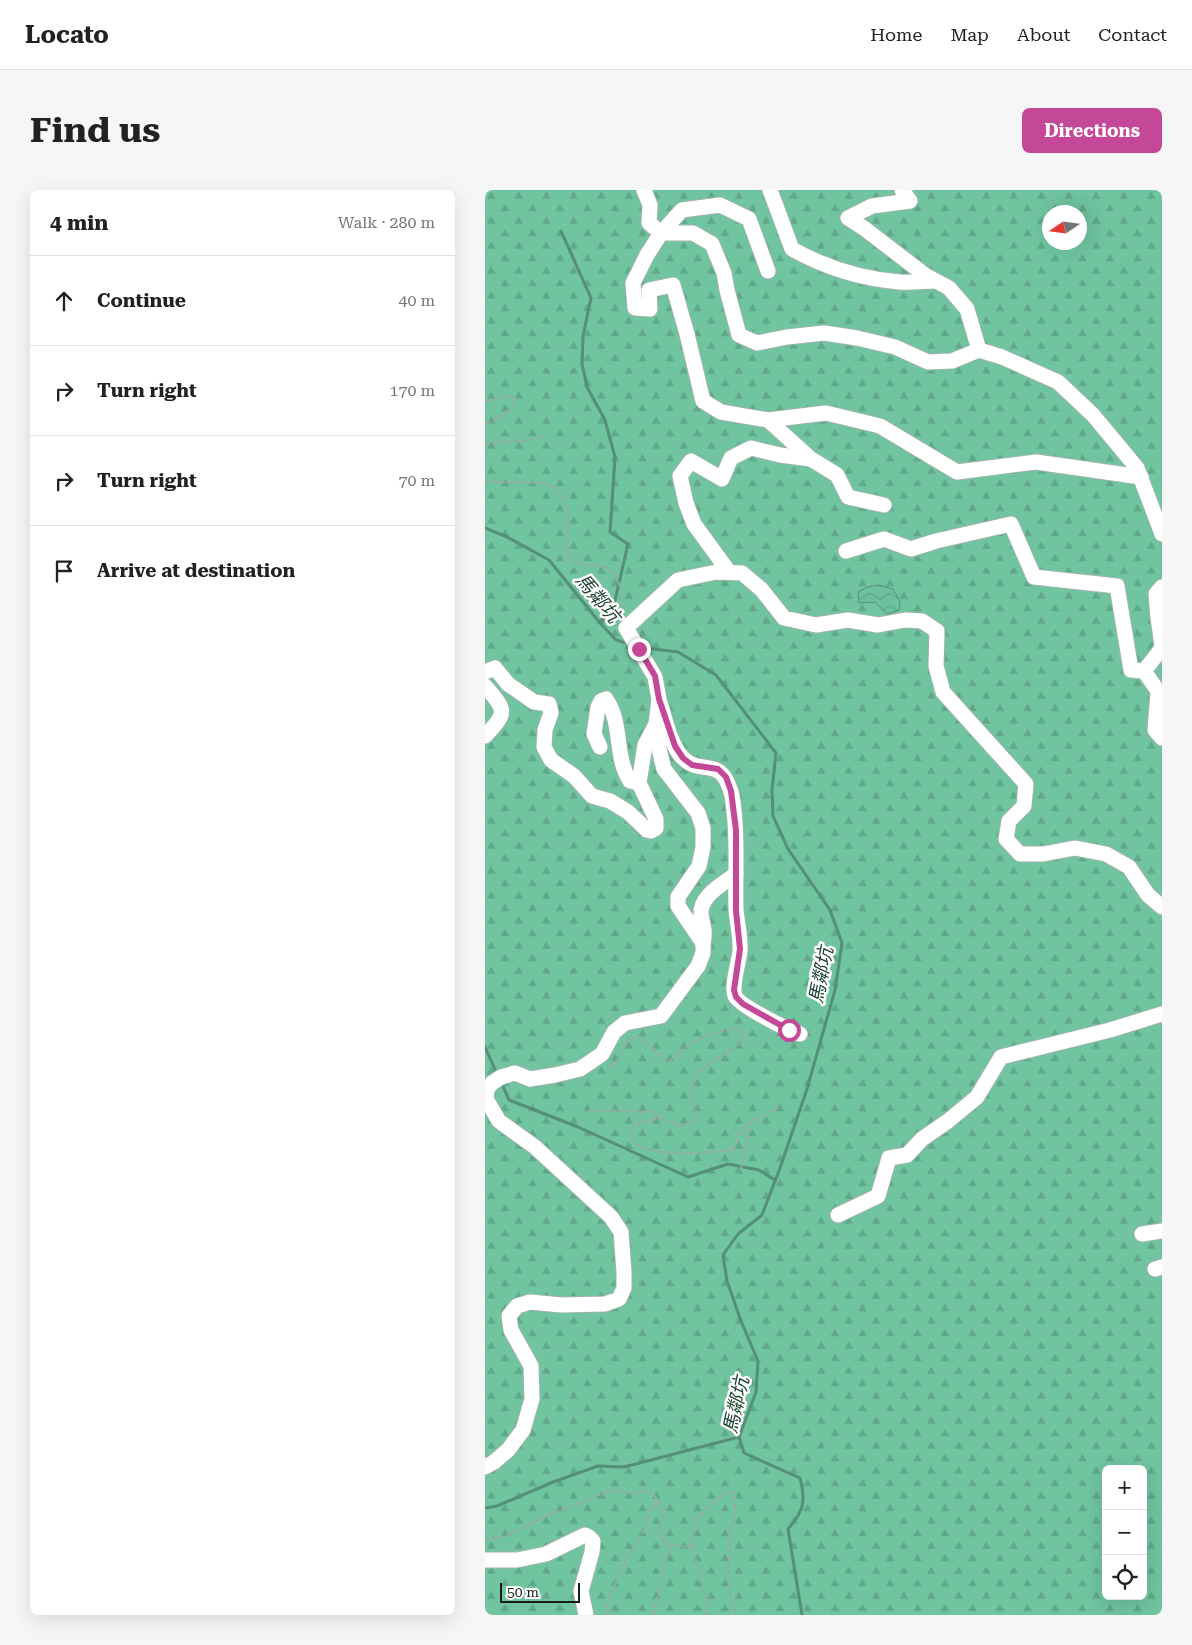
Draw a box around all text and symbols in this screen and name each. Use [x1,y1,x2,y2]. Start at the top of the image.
text: Locato [25,21,109,49]
text: Home [870,24,922,45]
text: Map [950,24,989,45]
text: About [1017,24,1070,45]
text: Contact [1098,24,1167,45]
button: Directions [1022,108,1162,153]
text: Find us [30,110,160,151]
north arrow [1042,205,1087,250]
text: 4 min [50,211,108,235]
text: Walk · 280 m [338,213,435,232]
icon: ahead [50,287,78,315]
text: Continue [97,289,186,312]
text: 40 m [398,291,435,310]
icon: right [50,377,78,405]
text: Turn right [97,379,197,402]
text: 170 m [389,381,435,400]
icon: right [50,467,78,495]
text: Turn right [97,469,197,492]
text: 70 m [398,471,435,490]
icon: arrive [50,557,78,585]
text: Arrive at destination [97,559,295,582]
water label: 馬鄰坑 [571,569,627,630]
route end [628,638,651,661]
water label: 馬鄰坑 [804,942,838,1005]
route start [778,1019,801,1042]
water label: 馬鄰坑 [718,1372,754,1435]
map controls [1102,1465,1147,1600]
button: + [1102,1465,1147,1510]
button: − [1102,1510,1147,1555]
button: locate [1102,1555,1147,1600]
scale bar [500,1580,580,1603]
text: 50 m [507,1584,539,1600]

